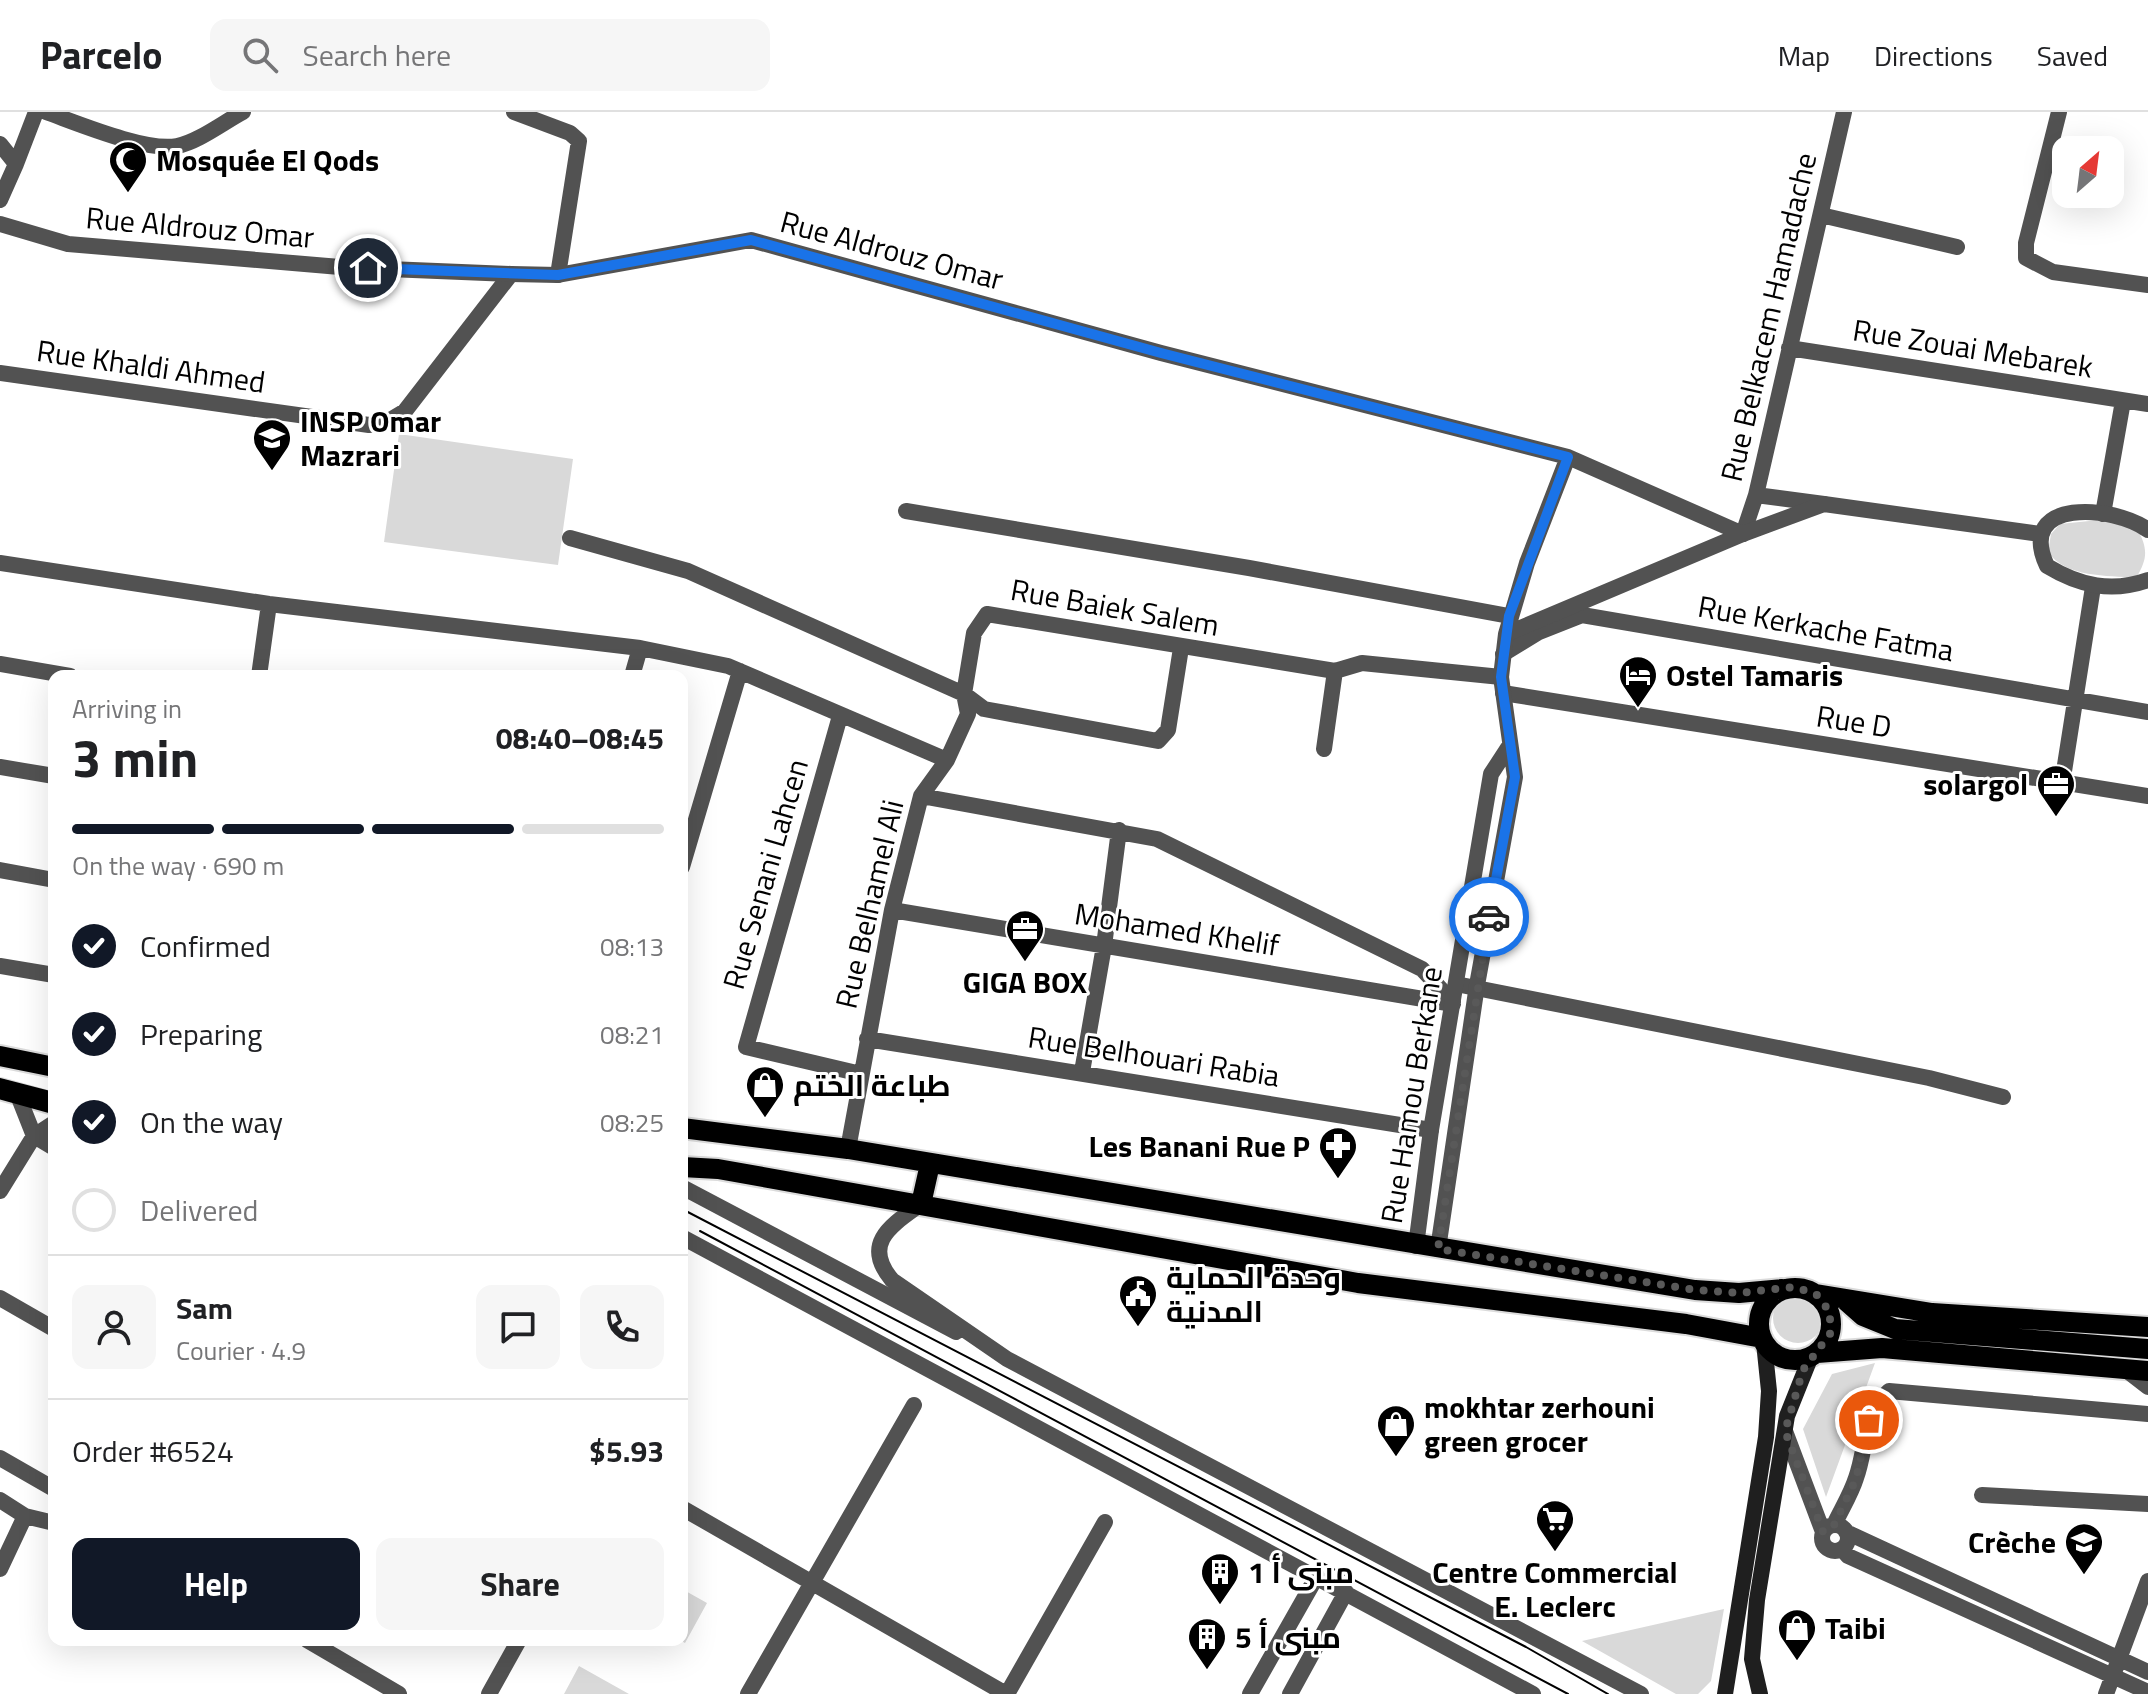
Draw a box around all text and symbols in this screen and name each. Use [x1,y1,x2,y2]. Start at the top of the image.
search box [210,19,770,91]
text: Parcelo [40,26,162,84]
text: Search here [302,32,451,78]
icon: search [238,33,282,77]
text: Map [1778,34,1830,77]
text: Directions [1874,34,1993,77]
text: Saved [2037,34,2108,77]
north arrow [2052,136,2124,208]
map controls [2052,136,2124,208]
place label: Mosquée El Qods [156,137,379,183]
mosque icon: Mosquée El Qods [107,139,149,194]
street label: Rue Belkacem Hamadache [1708,148,1828,486]
street label: Rue Aldrouz Omar [84,194,316,260]
street label: Rue Aldrouz Omar [775,198,1009,302]
pin [334,234,402,302]
icon: home [346,246,390,290]
street label: Rue Zouai Mebarek [1850,306,2096,390]
street label: Rue Khaldi Ahmed [34,327,268,405]
place label: INSP Omar Mazrari [300,398,441,478]
school or university icon: INSP Omar Mazrari [251,417,293,472]
street label: Rue Baiek Salem [1007,566,1223,648]
street label: Rue Kerkache Fatma [1695,583,1957,673]
place label: Ostel Tamaris [1666,652,1843,698]
hotel icon: Ostel Tamaris [1617,654,1659,709]
text: Arriving in [72,689,182,728]
street label: Rue D [1813,692,1895,750]
text: 08:40–08:45 [496,715,664,761]
text: 3 min [72,718,198,797]
street label: Rue Senani Lahcen [710,753,820,995]
place label: solargol [1923,761,2028,807]
office icon: solargol [2035,763,2077,818]
street label: Rue Belhamel Ali [823,795,915,1013]
text: On the way · 690 m [72,846,284,885]
courier [1449,877,1529,957]
street label: Mohamed Khelif [1071,890,1283,968]
icon: car [1467,895,1511,939]
office icon: GIGA BOX [1004,908,1046,963]
text: Confirmed [140,923,271,969]
icon: check [72,924,116,968]
text: 08:13 [600,927,664,966]
place label: GIGA BOX [963,959,1087,1005]
street label: Rue Hamou Berkane [1368,963,1454,1227]
text: Preparing [140,1011,262,1057]
icon: check [72,1012,116,1056]
street label: Rue Belhouari Rabia [1025,1013,1283,1099]
text: 08:21 [600,1015,664,1054]
place label: طباعة الختم [793,1062,951,1108]
shop icon: طباعة الختم [744,1064,786,1119]
text: On the way [140,1099,283,1145]
icon: check [72,1100,116,1144]
text: 08:25 [600,1103,664,1142]
place label: Les Banani Rue P [1089,1123,1310,1169]
pharmacy icon: Les Banani Rue P [1317,1125,1359,1180]
text: Delivered [140,1187,258,1233]
place label: وحدة الحماية المدنية [1166,1254,1341,1334]
public building icon: وحدة الحماية المدنية [1117,1273,1159,1328]
button: person [72,1285,156,1369]
text: Sam [176,1285,233,1331]
button: chat [476,1285,560,1369]
button: phone [580,1285,664,1369]
text: Courier · 4.9 [176,1331,306,1370]
place label: mokhtar zerhouni green grocer [1424,1384,1655,1464]
pin [1835,1386,1903,1454]
icon: bag [1847,1398,1891,1442]
shop icon: mokhtar zerhouni green grocer [1375,1403,1417,1458]
text: Order #6524 [72,1428,234,1474]
text: $5.93 [589,1428,664,1474]
supermarket icon: Centre Commercial E. Leclerc [1534,1498,1576,1553]
place label: Crèche [1968,1519,2056,1565]
school or university icon: Crèche [2063,1521,2105,1576]
button: Help [72,1538,360,1630]
button: Share [376,1538,664,1630]
place label: مبنى أ 1 [1248,1549,1354,1595]
place label: Centre Commercial E. Leclerc [1432,1549,1678,1629]
building icon: مبنى أ 1 [1199,1551,1241,1606]
place label: Taibi [1825,1605,1886,1651]
shop icon: Taibi [1776,1607,1818,1662]
place label: مبنى أ 5 [1235,1614,1341,1660]
building icon: مبنى أ 5 [1186,1616,1228,1671]

